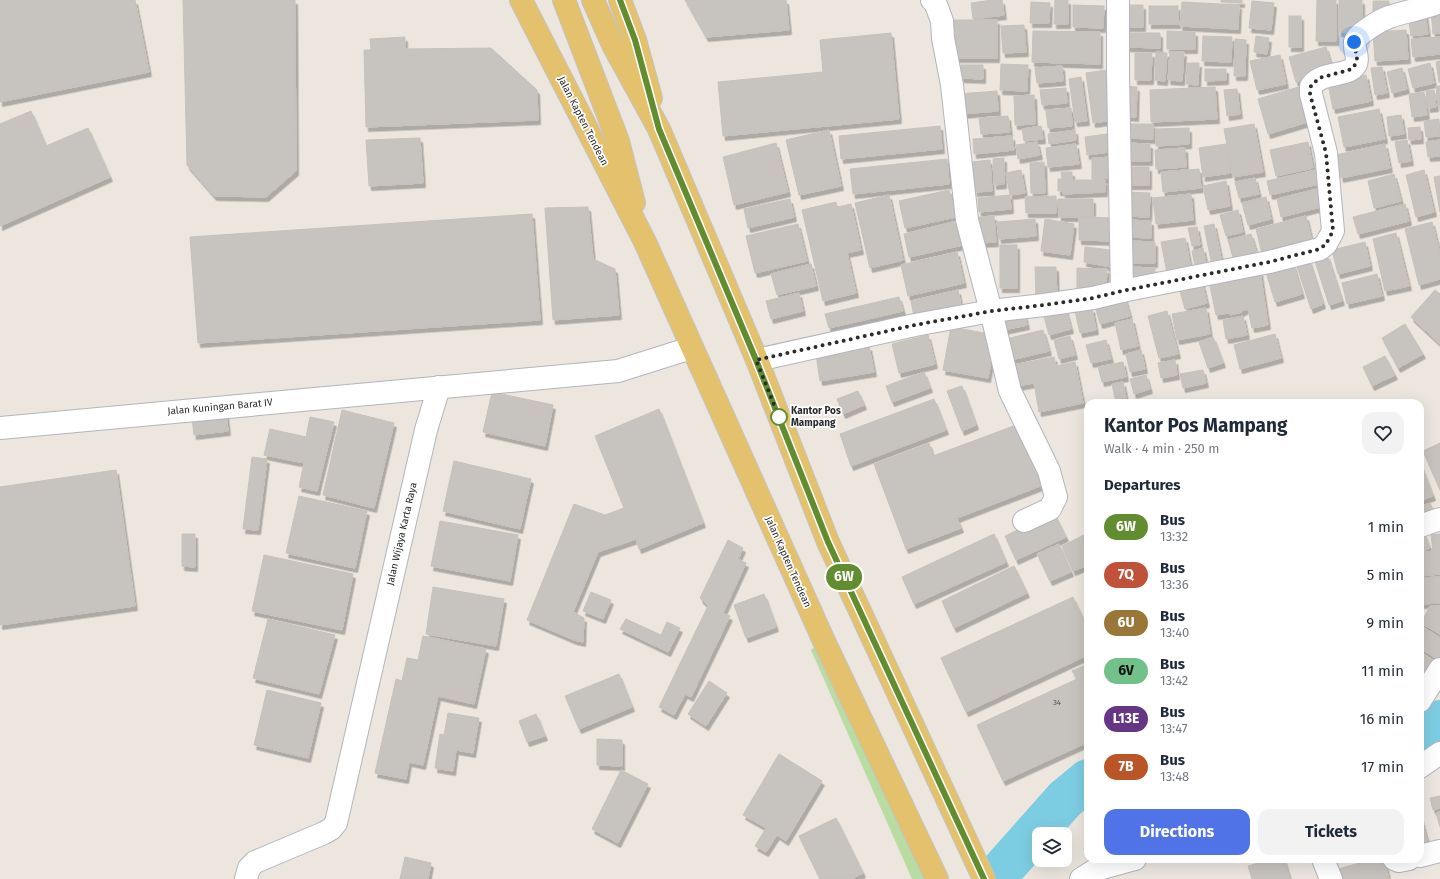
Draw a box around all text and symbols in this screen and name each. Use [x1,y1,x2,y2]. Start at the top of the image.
your location [1344,32,1364,52]
street label: Jalan Kapten Tendean [555,74,611,168]
street label: Jalan Kuningan Barat IV [167,396,274,418]
place label: Kantor Pos Mampang [791,405,841,429]
marker: Kantor Pos Mampang [770,408,788,426]
button: heart [1362,412,1404,454]
text: Kantor Pos Mampang [1104,414,1287,437]
text: Walk · 4 min · 250 m [1104,441,1219,456]
text: Departures [1104,476,1181,494]
street label: Jalan Wijaya Karta Raya [384,481,420,587]
text: Bus [1160,511,1185,529]
street label: Jalan Kapten Tendean [763,515,813,609]
text: 6W [1116,518,1136,535]
text: 1 min [1368,518,1404,536]
text: 13:32 [1160,529,1188,544]
text: Bus [1160,559,1185,577]
line badge: 6W [826,564,862,590]
text: 7Q [1118,566,1134,583]
text: 5 min [1367,566,1404,584]
text: 6W [834,568,854,585]
text: 13:36 [1160,577,1189,592]
text: Bus [1160,607,1185,625]
text: 6U [1117,614,1135,631]
text: 9 min [1366,614,1404,632]
text: 13:40 [1160,625,1189,640]
text: Bus [1160,655,1185,673]
text: 6V [1118,662,1134,679]
text: 11 min [1361,662,1404,680]
text: 13:42 [1160,673,1188,688]
house number: 34 [1053,698,1062,707]
text: Bus [1160,703,1185,721]
text: L13E [1113,710,1139,727]
text: 16 min [1360,710,1404,728]
text: 13:47 [1160,721,1188,736]
text: Bus [1160,751,1185,769]
text: 7B [1118,758,1134,775]
text: 17 min [1361,758,1404,776]
text: 13:48 [1160,769,1189,784]
button: Directions [1104,809,1250,855]
button: Tickets [1258,809,1404,855]
map controls [1032,827,1072,867]
button: layers [1032,827,1072,867]

